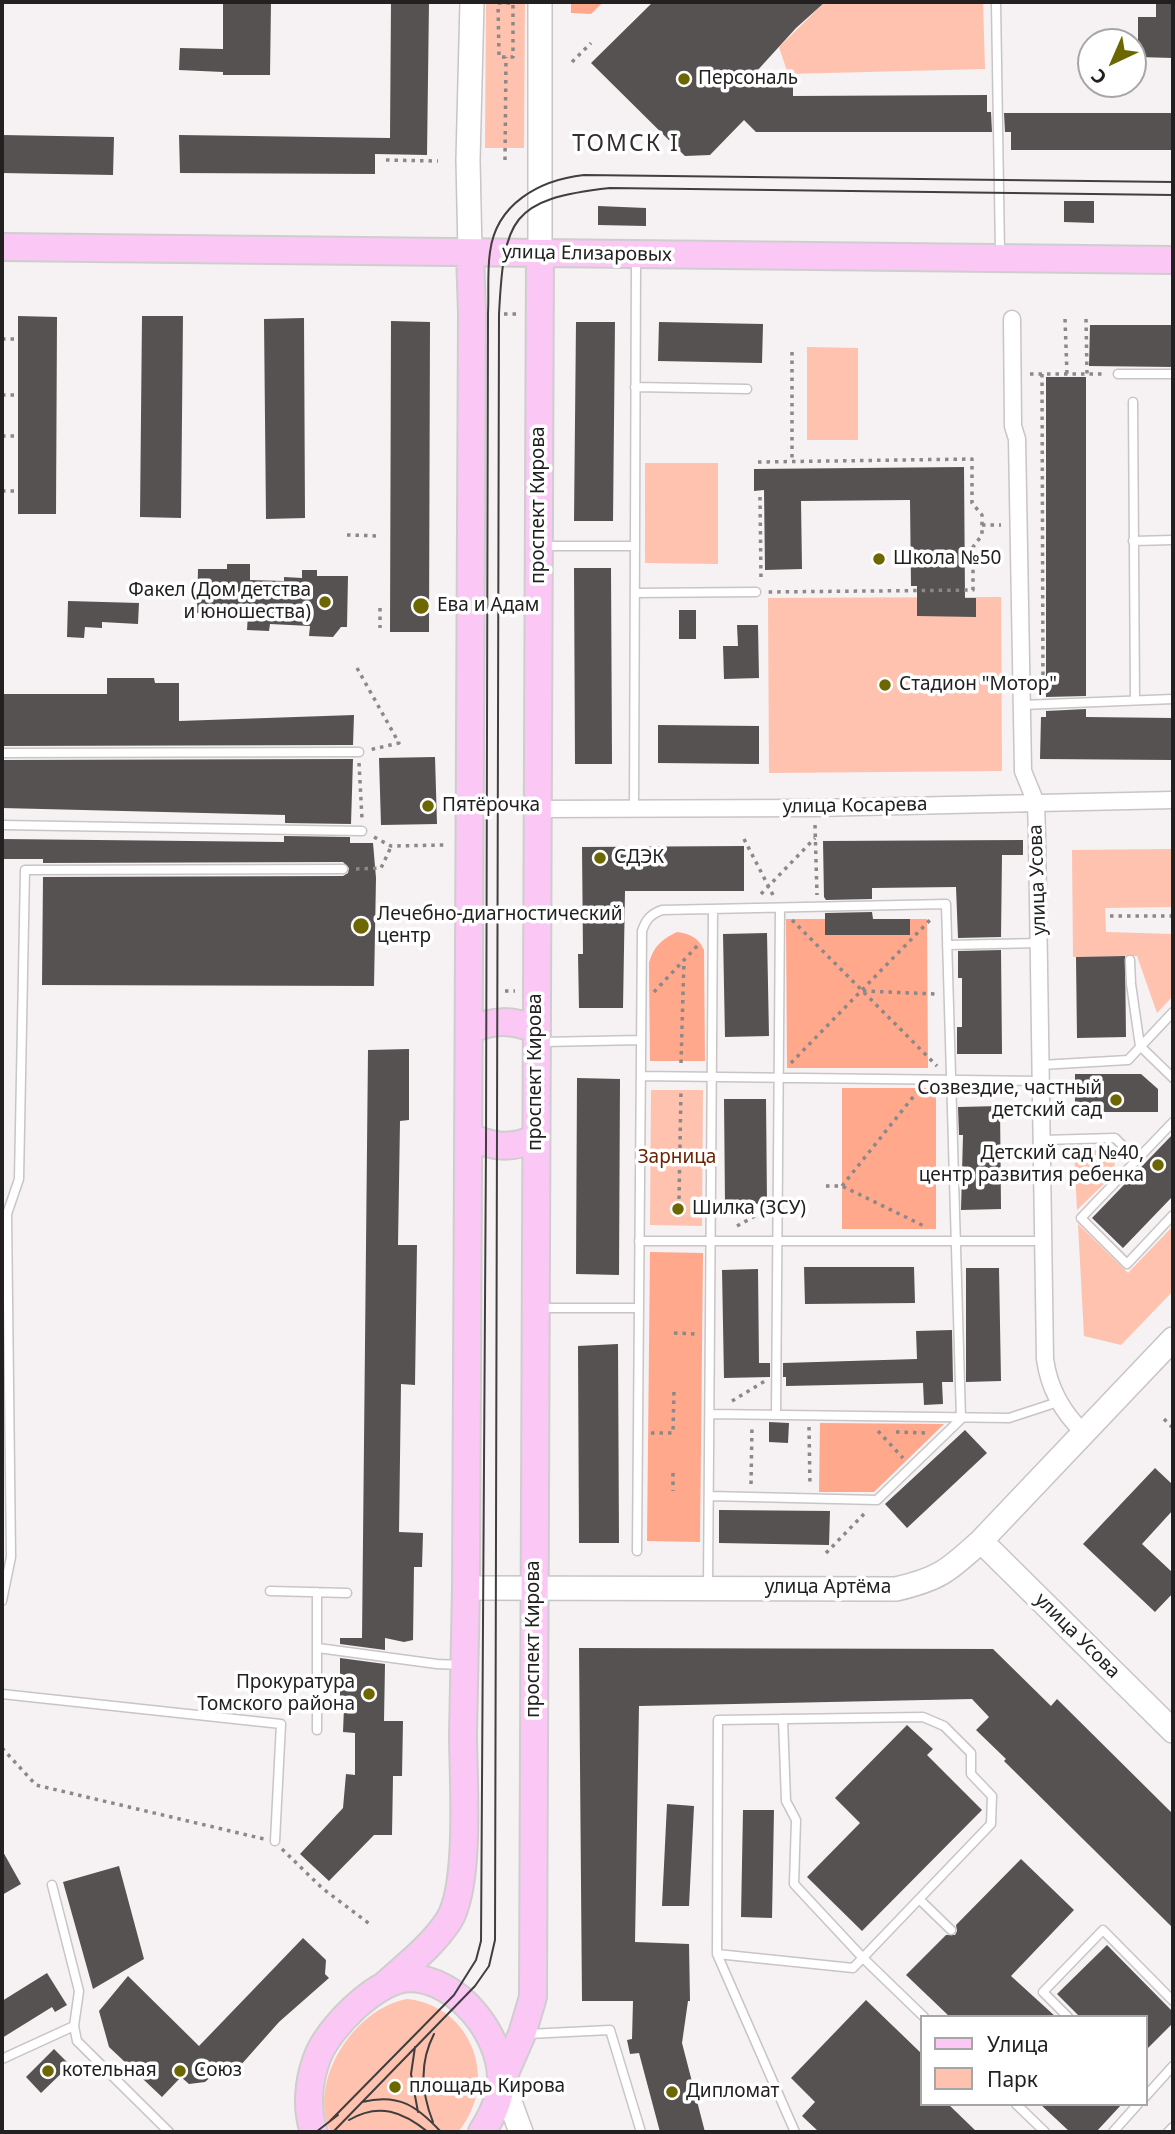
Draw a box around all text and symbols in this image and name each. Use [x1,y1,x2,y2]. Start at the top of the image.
north arrow [1077,28,1147,98]
text: С [1085,63,1112,90]
place label: Персональ [698,68,798,90]
marker: Персональ [676,71,692,87]
district label: ТОМСК I [573,130,679,158]
street label: улица Елизаровых [502,241,672,267]
street label: проспект Кирова [528,426,550,584]
place label: Школа №50 [893,548,1001,570]
marker: Школа №50 [871,551,887,567]
place label: Факел (Дом детства и юношества) [128,580,311,624]
marker: Факел (Дом детства и юношества) [317,594,333,610]
place label: Ева и Адам [437,595,539,617]
marker: Ева и Адам [411,596,431,616]
place label: Стадион "Мотор" [899,674,1057,696]
marker: Стадион "Мотор" [877,677,893,693]
street label: улица Косарева [782,793,928,819]
place label: Пятёрочка [442,795,540,817]
marker: Пятёрочка [420,798,436,814]
street label: улица Усова [1025,824,1051,936]
place label: СДЭК [614,847,664,869]
marker: СДЭК [592,850,608,866]
place label: Лечебно-диагностический центр [377,904,622,948]
marker: Лечебно-диагностический центр [351,916,371,936]
street label: проспект Кирова [525,993,547,1151]
place label: Созвездие, частный детский сад [917,1078,1102,1122]
marker: Созвездие, частный детский сад [1108,1092,1124,1108]
place label: Детский сад №40, центр развития ребенка [919,1143,1144,1187]
park label: Зарница [638,1147,716,1169]
marker: Детский сад №40, центр развития ребенка [1150,1157,1166,1173]
place label: Шилка (ЗСУ) [692,1198,806,1220]
marker: Шилка (ЗСУ) [670,1201,686,1217]
street label: проспект Кирова [523,1560,545,1718]
street label: улица Артёма [765,1577,891,1599]
street label: улица Усова [1030,1589,1124,1683]
place label: Прокуратура Томского района [197,1672,355,1716]
marker: Прокуратура Томского района [361,1686,377,1702]
legend [920,2015,1147,2106]
text: Улица [987,2030,1049,2058]
place label: котельная [62,2060,157,2082]
place label: Союз [194,2060,242,2082]
marker: котельная [40,2063,56,2079]
marker: Союз [172,2063,188,2079]
text: Парк [987,2065,1038,2093]
place label: площадь Кирова [409,2076,565,2098]
marker: площадь Кирова [387,2079,403,2095]
place label: Дипломат [686,2081,779,2103]
marker: Дипломат [664,2084,680,2100]

